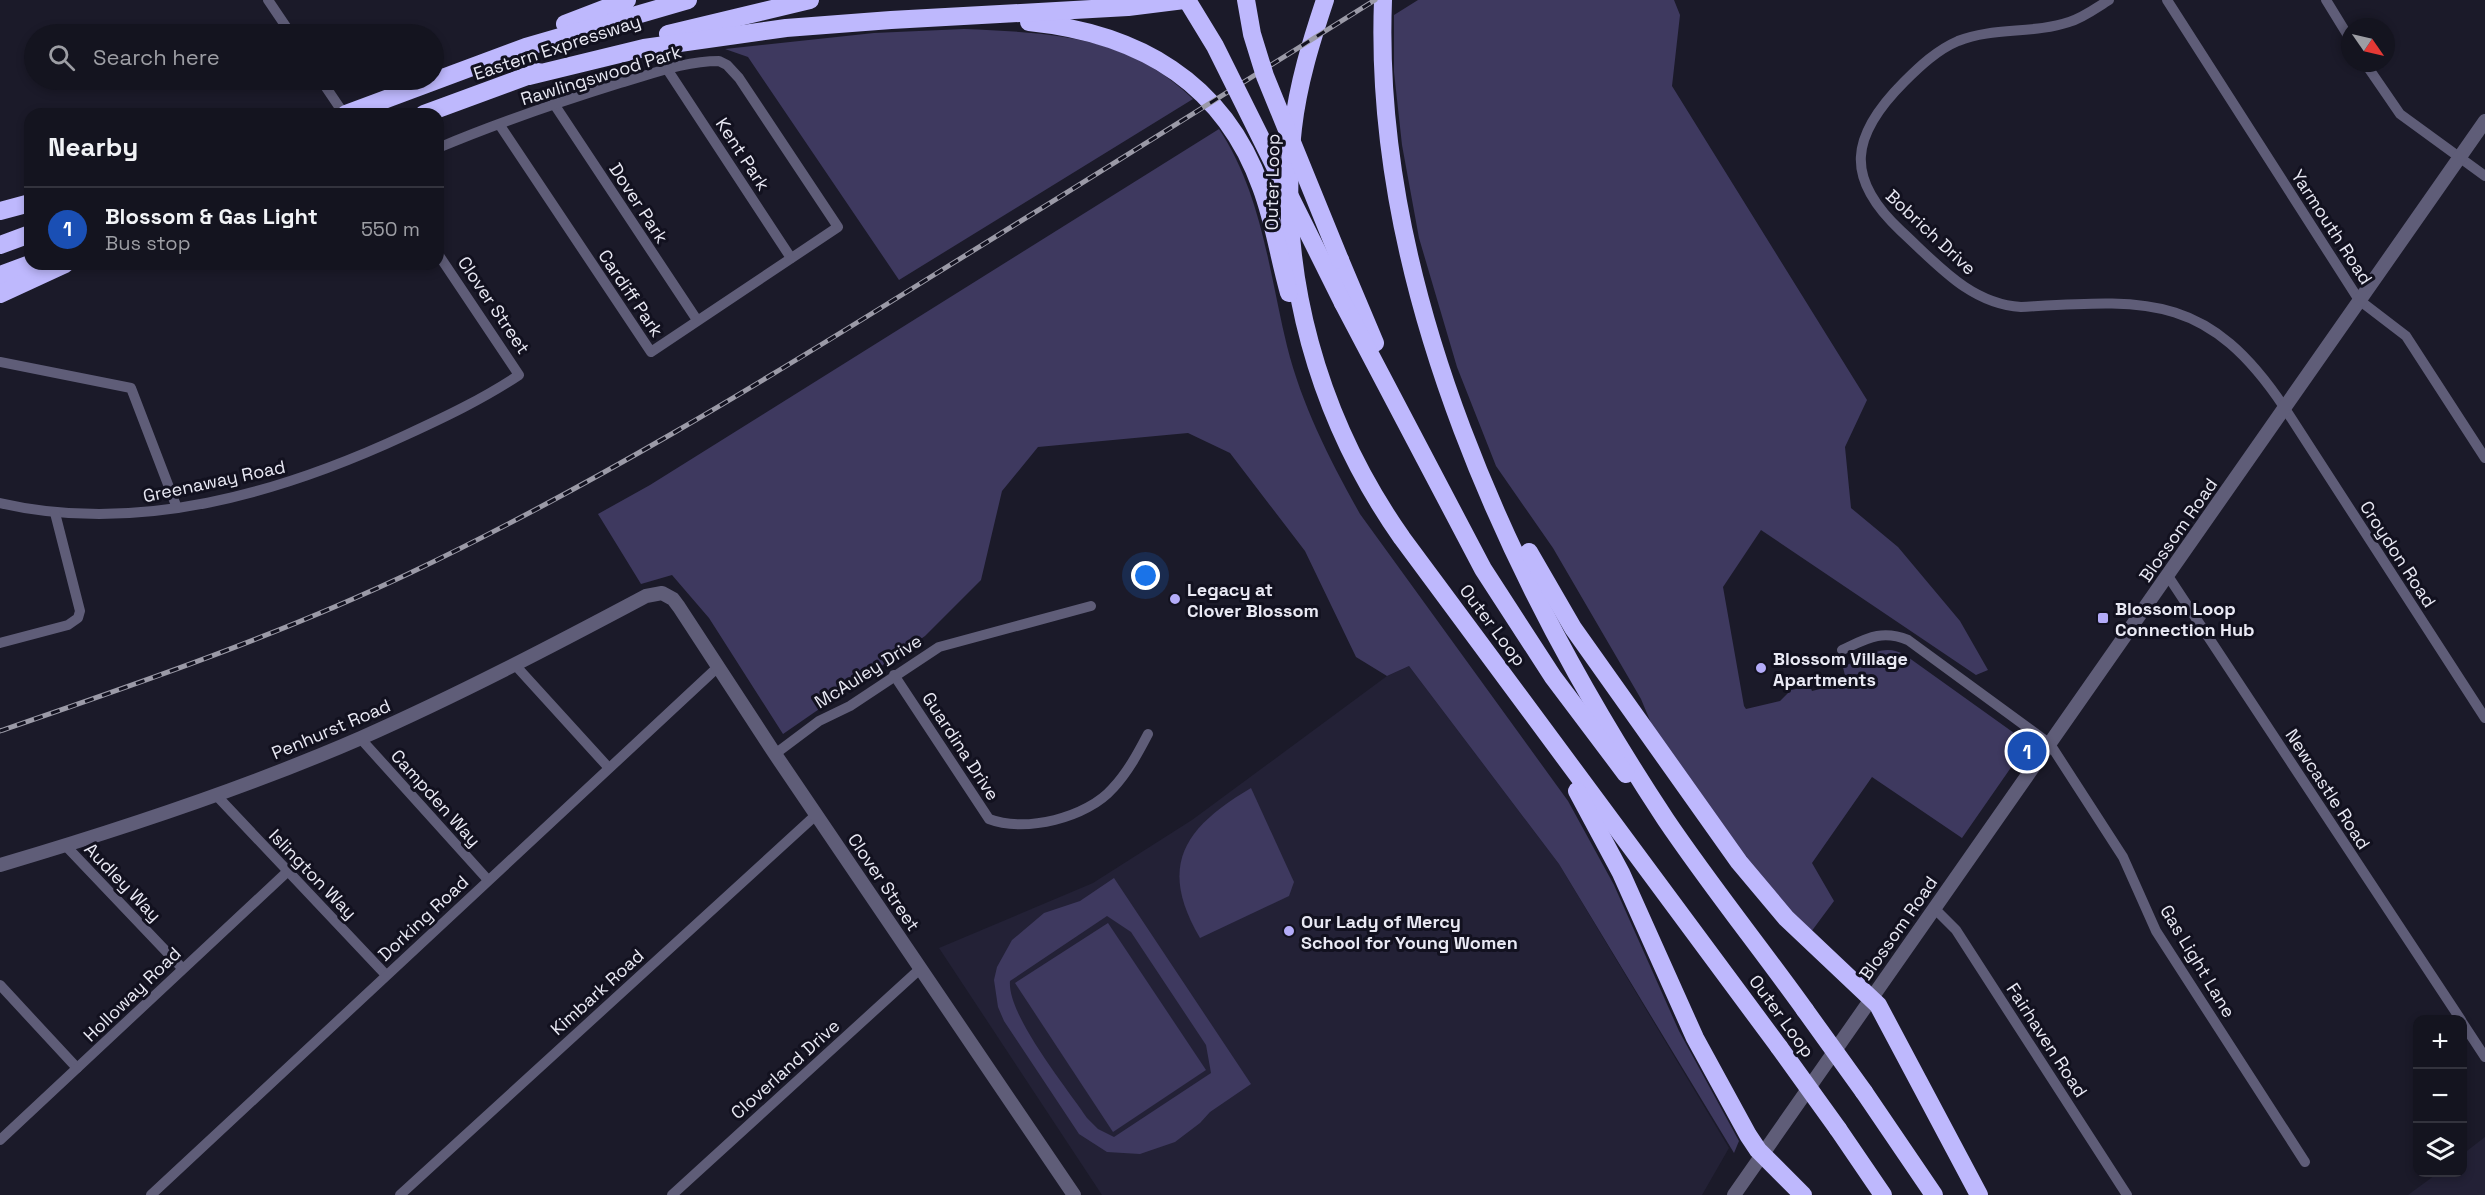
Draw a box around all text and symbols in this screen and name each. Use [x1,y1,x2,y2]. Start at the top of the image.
street label: Eastern Expressway [470,9,644,85]
north arrow [2341,18,2395,72]
search box [24,24,444,90]
street label: Rawlingswood Park [518,40,684,110]
icon: search [45,41,78,74]
text: Search here [93,43,220,71]
street label: Kent Park [711,113,775,195]
text: Nearby [48,130,138,164]
street label: Outer Loop [1260,133,1284,231]
street label: Dover Park [604,158,674,248]
street label: Yarmouth Road [2286,165,2378,289]
street label: Bobrich Drive [1881,184,1981,280]
text: Blossom & Gas Light [105,202,318,230]
text: 1 [63,216,72,242]
text: 550 m [361,216,420,242]
text: Bus stop [105,230,191,256]
street label: Cardiff Park [593,245,669,341]
street label: Clover Street [453,252,535,358]
street label: Greenaway Road [141,455,287,507]
street label: Blossom Road [2134,474,2222,586]
street label: Croydon Road [2355,496,2441,612]
your location [1131,561,1160,590]
place label: Legacy at Clover Blossom [1187,578,1319,622]
street label: Outer Loop [1455,579,1531,671]
marker: Legacy at Clover Blossom [1168,592,1182,606]
place label: Blossom Loop Connection Hub [2115,597,2254,641]
marker: Blossom Loop Connection Hub [2096,611,2110,625]
street label: McAuley Drive [810,629,926,713]
place label: Blossom Village Apartments [1773,647,1908,691]
marker: Blossom Village Apartments [1754,661,1768,675]
street label: Guardina Drive [917,687,1005,805]
street label: Penhurst Road [268,694,394,764]
street label: Newcastle Road [2280,724,2376,854]
pin: 1 [2008,728,2046,774]
street label: Campden Way [386,744,486,852]
street label: Islington Way [264,824,362,924]
street label: Clover Street [843,829,925,935]
street label: Audley Way [80,838,166,926]
street label: Dorking Road [373,870,473,966]
street label: Blossom Road [1854,872,1942,984]
street label: Gas Light Lane [2155,900,2241,1022]
place label: Our Lady of Mercy School for Young Women [1301,910,1518,954]
marker: Our Lady of Mercy School for Young Women [1282,924,1296,938]
street label: Holloway Road [78,942,186,1046]
street label: Kimbark Road [545,944,649,1040]
street label: Outer Loop [1744,970,1820,1062]
street label: Fairhaven Road [2001,978,2093,1102]
street label: Cloverland Drive [726,1014,844,1124]
map controls [2413,1015,2467,1177]
button: + [2413,1015,2467,1069]
button: − [2413,1069,2467,1123]
button: layers [2413,1123,2467,1177]

